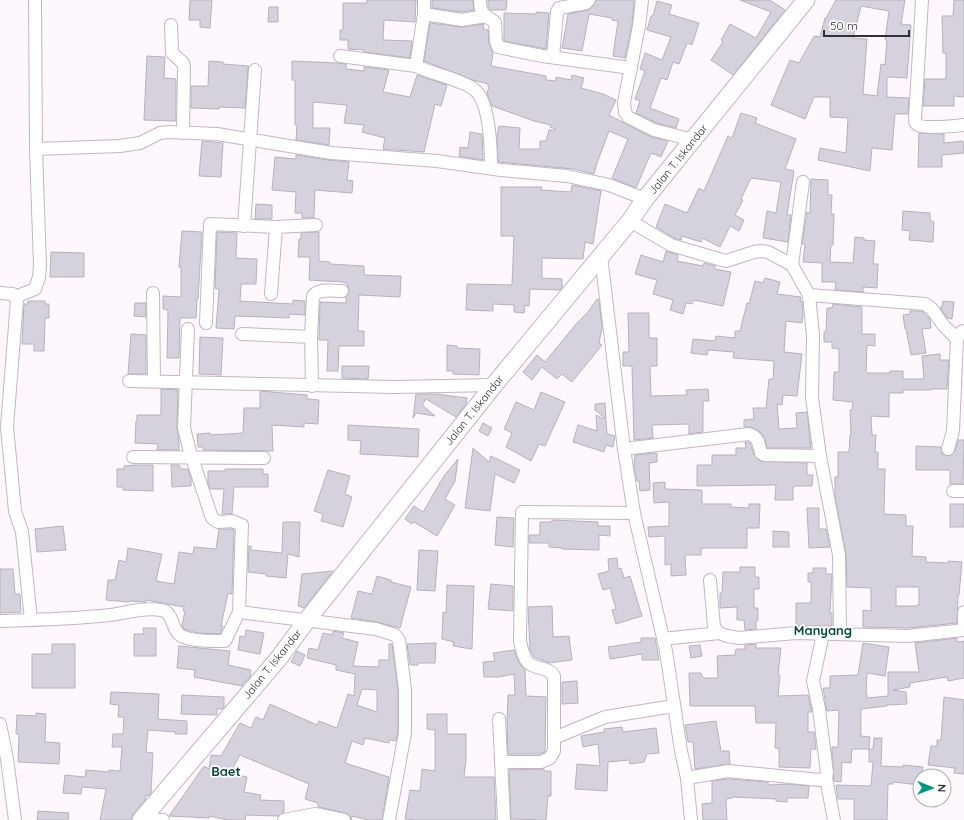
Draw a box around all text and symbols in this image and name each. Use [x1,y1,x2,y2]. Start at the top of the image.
scale bar [824,12,909,38]
text: 50 m [830,18,858,33]
street label: Jalan T. Iskandar [645,120,711,197]
street label: Jalan T. Iskandar [441,371,507,448]
district label: Manyang [794,622,852,638]
street label: Jalan T. Iskandar [239,625,305,702]
district label: Baet [211,763,241,779]
north arrow [912,768,952,808]
text: N [935,784,949,792]

